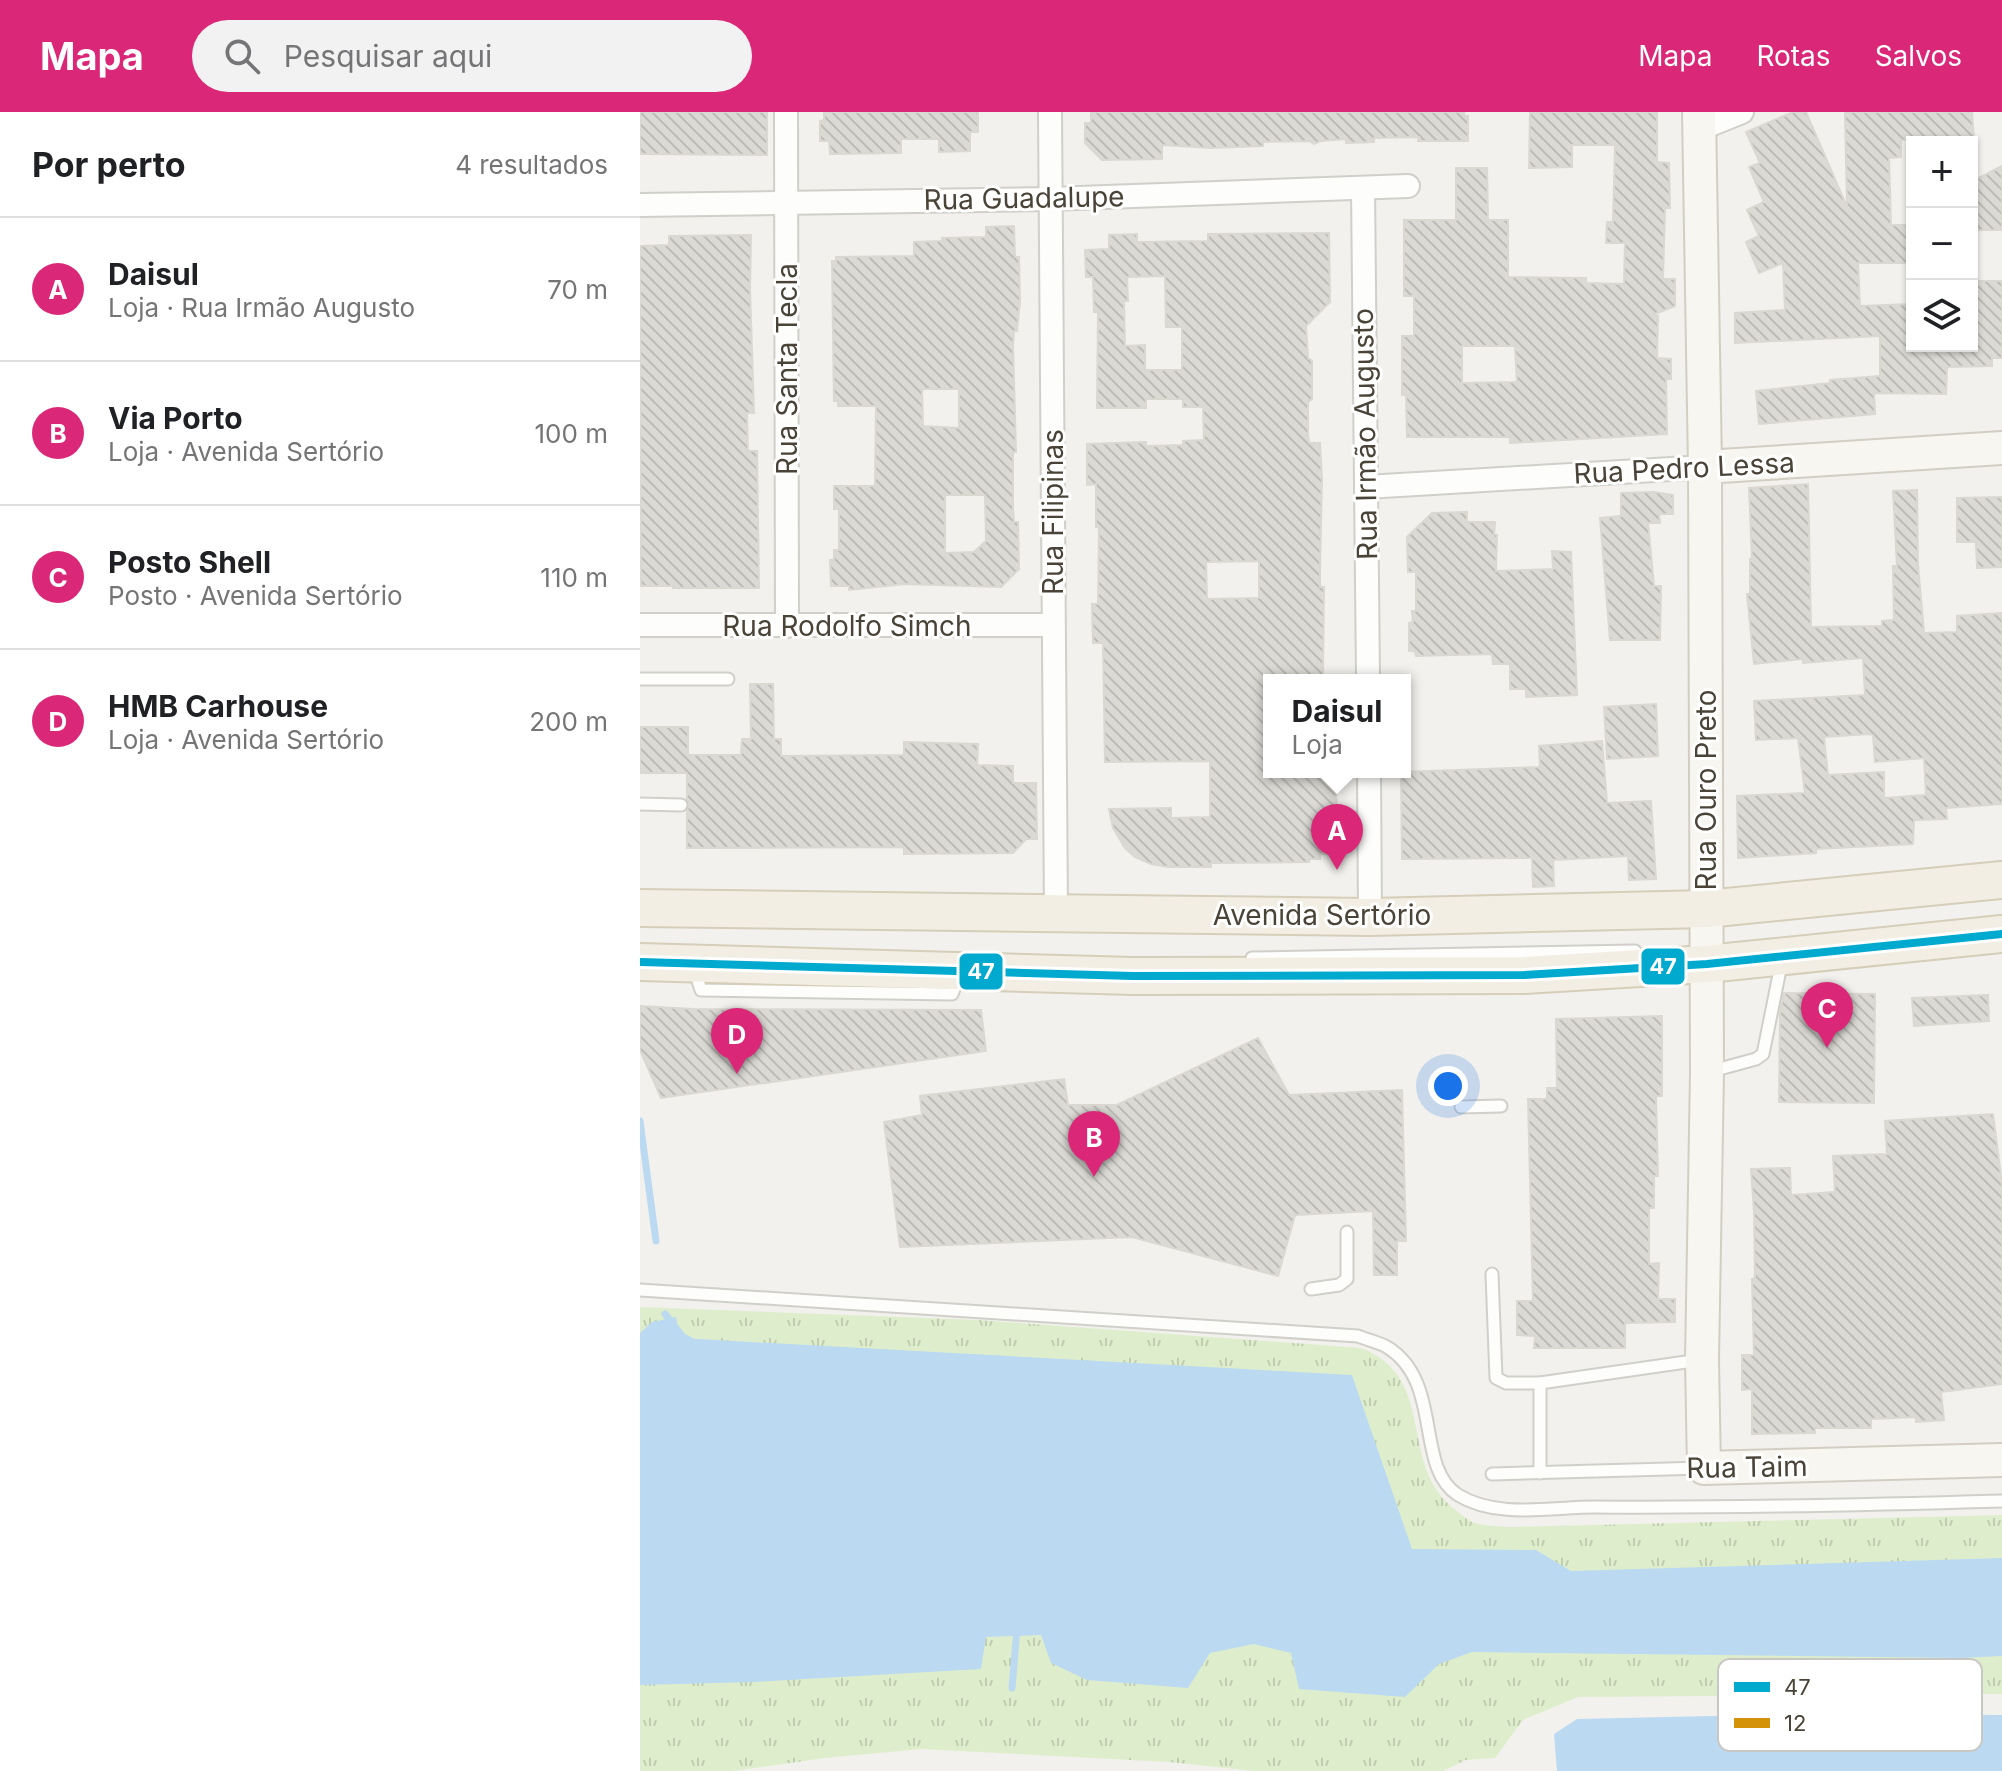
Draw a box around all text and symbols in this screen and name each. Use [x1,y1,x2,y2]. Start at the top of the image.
search box [192,20,752,92]
text: Mapa [40,33,144,79]
icon: search [220,34,264,78]
text: Pesquisar aqui [284,38,492,74]
text: Mapa [1638,39,1712,73]
text: Rotas [1756,39,1831,73]
text: Salvos [1875,39,1962,73]
map controls [1906,136,1978,352]
button: + [1906,136,1978,208]
text: Por perto [32,144,186,185]
text: 4 resultados [455,149,608,180]
street label: Rua Guadalupe [923,179,1125,217]
button: − [1906,208,1978,280]
text: Daisul [108,256,199,292]
street label: Rua Santa Tecla [770,263,804,475]
text: A [48,274,68,305]
text: 70 m [547,274,608,305]
button: layers [1906,280,1978,352]
text: Loja · Rua Irmão Augusto [108,292,415,323]
street label: Rua Irmão Augusto [1346,308,1384,560]
text: Via Porto [108,400,243,436]
text: B [49,418,67,449]
text: 100 m [535,418,608,449]
street label: Rua Filipinas [1036,429,1070,595]
text: Loja · Avenida Sertório [108,436,384,467]
street label: Rua Pedro Lessa [1572,445,1796,491]
text: Posto Shell [108,544,271,580]
text: C [48,562,68,593]
text: 110 m [540,562,608,593]
text: Posto · Avenida Sertório [108,580,403,611]
street label: Rua Rodolfo Simch [722,609,972,643]
popup [1263,674,1411,778]
text: HMB Carhouse [108,688,328,724]
street label: Rua Ouro Preto [1689,690,1723,890]
text: Daisul [1292,693,1382,729]
text: D [49,706,67,737]
text: 200 m [529,706,608,737]
text: Loja · Avenida Sertório [108,724,384,755]
text: Loja [1292,729,1343,760]
pin: A [1311,804,1363,870]
street label: Avenida Sertório [1213,898,1431,932]
line badge: 47 [1640,947,1686,986]
line badge: 47 [958,952,1004,991]
text: 47 [1649,953,1677,979]
text: 47 [967,958,995,984]
pin: C [1801,982,1853,1048]
pin: D [711,1008,763,1074]
your location [1428,1066,1468,1106]
pin: B [1068,1111,1120,1177]
street label: Rua Taim [1686,1449,1808,1485]
legend [1718,1659,1982,1751]
text: 47 [1784,1674,1811,1700]
text: 12 [1784,1710,1806,1736]

